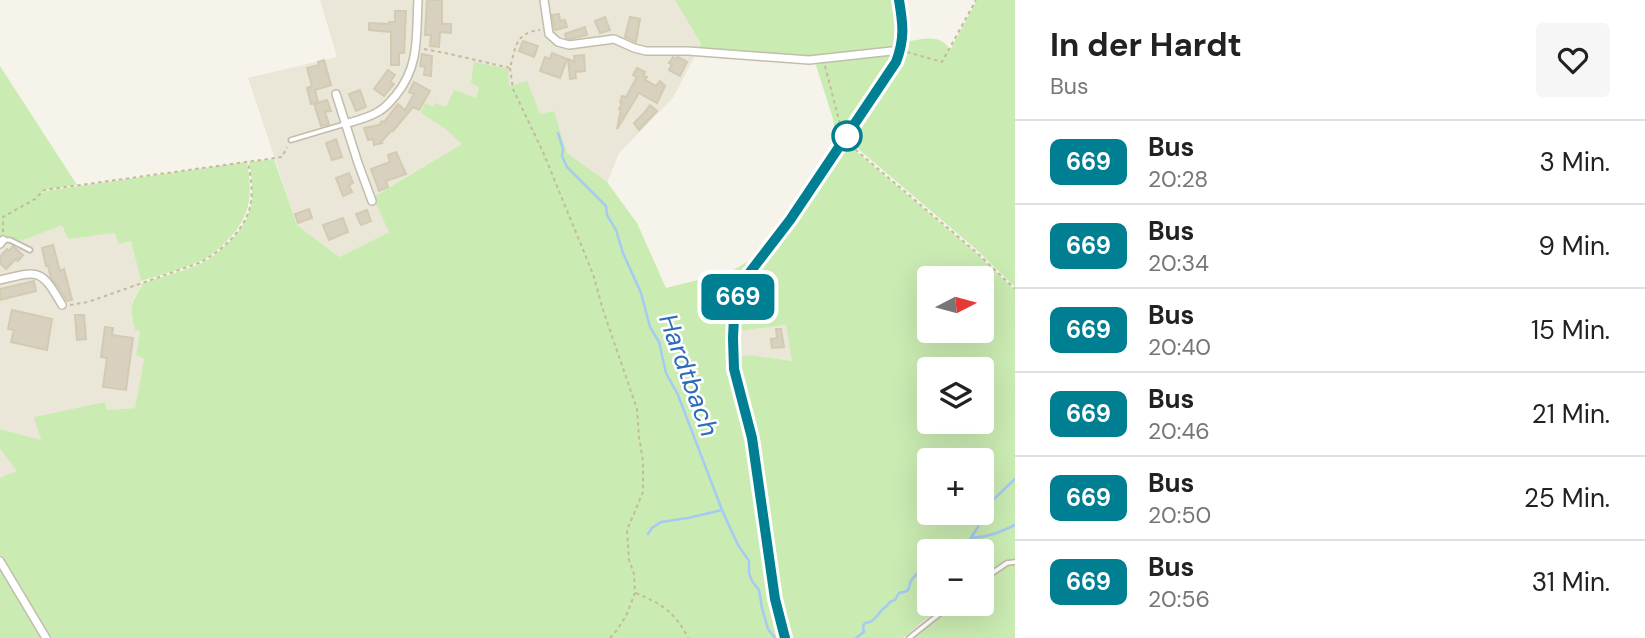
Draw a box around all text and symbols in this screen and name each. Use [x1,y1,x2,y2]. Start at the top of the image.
text: In der Hardt [1050,23,1242,66]
button: heart [1536,23,1610,97]
text: Bus [1050,71,1089,101]
unlabelled marker [832,121,862,151]
text: Bus [1148,130,1194,164]
text: 3 Min. [1540,145,1610,179]
text: 669 [1066,146,1111,177]
text: 20:28 [1148,164,1208,194]
text: Bus [1148,214,1194,248]
text: 9 Min. [1539,229,1610,263]
text: 669 [1066,230,1111,261]
text: 20:34 [1148,248,1209,278]
north arrow [917,266,994,343]
map controls [917,266,994,616]
line badge: 669 [698,274,778,320]
text: 669 [715,281,761,312]
text: Bus [1148,298,1194,332]
water label: Hardtbach [651,309,727,441]
text: 15 Min. [1531,313,1610,347]
text: 669 [1066,314,1111,345]
text: 20:40 [1148,332,1211,362]
button: layers [917,357,994,434]
text: Bus [1148,382,1194,416]
text: 21 Min. [1532,397,1610,431]
text: 669 [1066,398,1111,429]
text: 20:46 [1148,416,1210,446]
button: + [917,448,994,525]
text: Bus [1148,466,1194,500]
text: 25 Min. [1524,481,1610,515]
text: 669 [1066,482,1111,513]
text: 20:50 [1148,500,1211,530]
button: − [917,539,994,616]
text: Bus [1148,550,1194,584]
text: 31 Min. [1532,565,1610,599]
text: 669 [1066,566,1111,597]
text: 20:56 [1148,584,1210,614]

